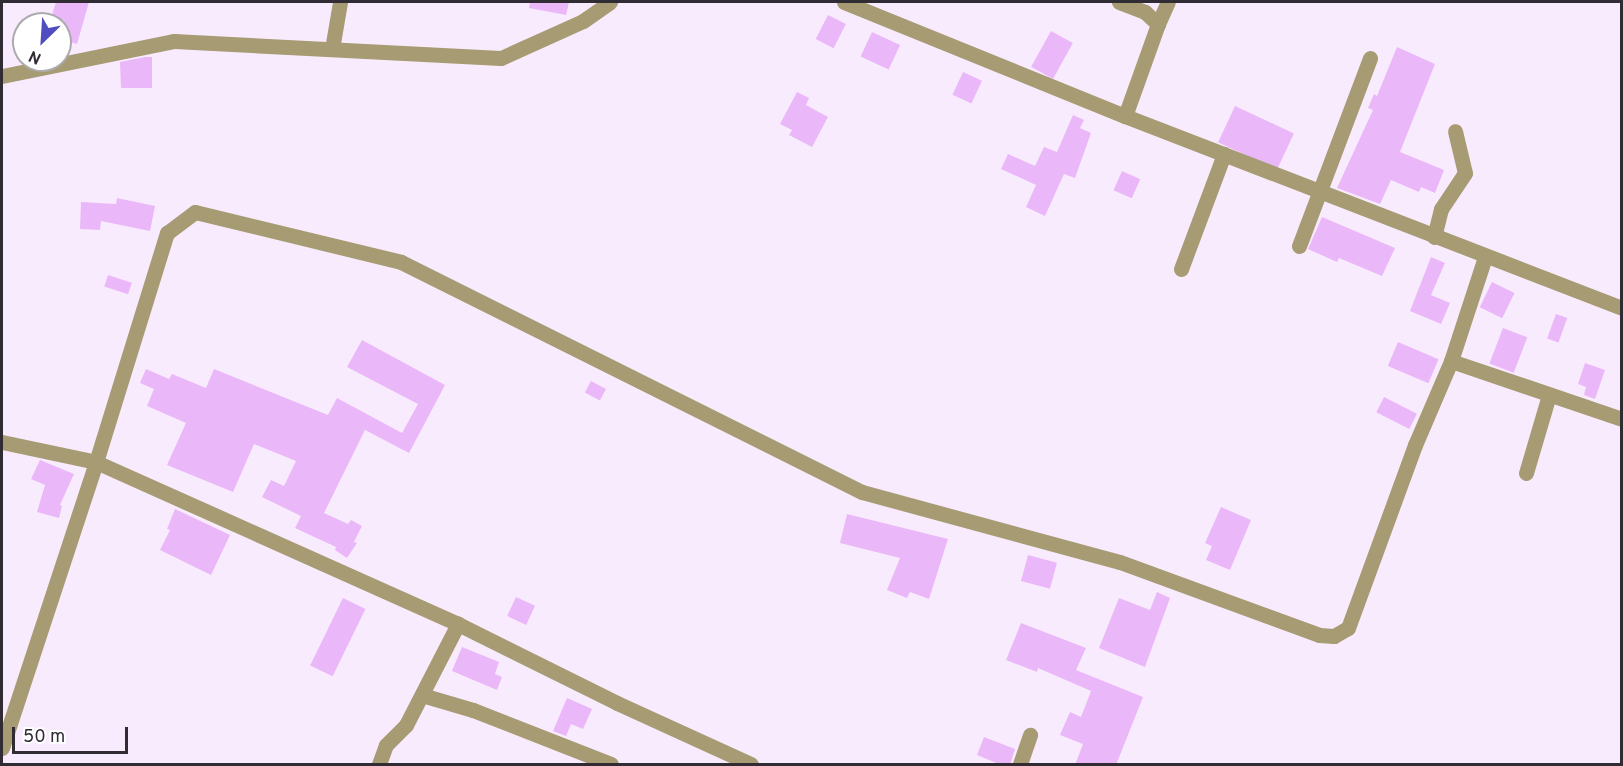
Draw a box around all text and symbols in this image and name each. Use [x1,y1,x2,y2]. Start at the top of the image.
north arrow [12,12,72,72]
text: N [26,45,45,68]
scale bar [15,715,130,753]
text: 50 m [23,726,65,749]

